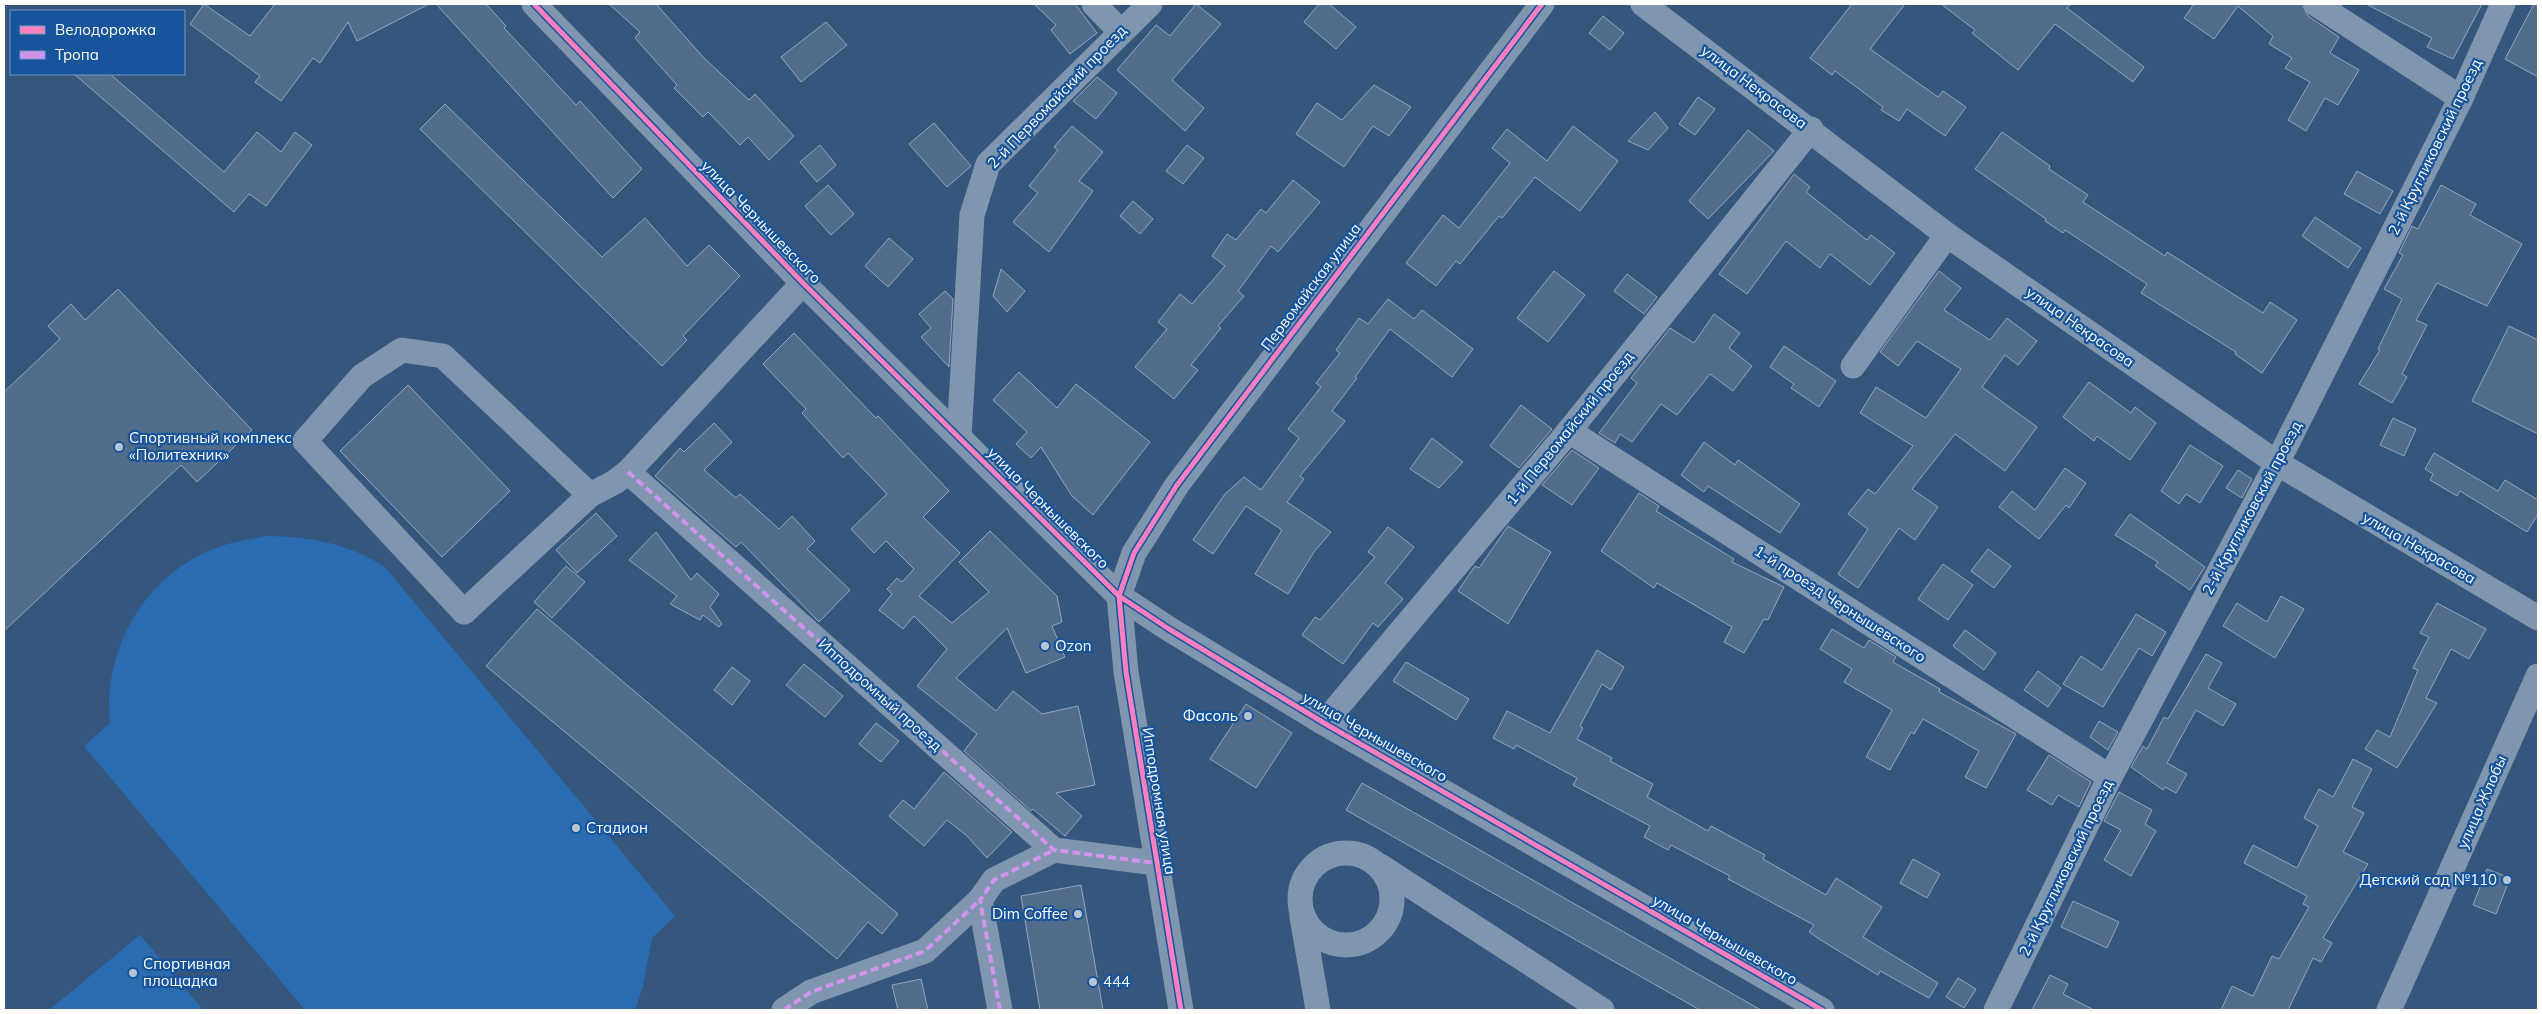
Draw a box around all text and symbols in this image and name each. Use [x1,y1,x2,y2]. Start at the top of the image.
legend [10,10,185,75]
text: Велодорожка [55,20,156,39]
street label: 2-й Первомайский проезд [983,21,1130,172]
street label: улица Некрасова [1698,41,1811,133]
text: Тропа [55,45,99,64]
street label: 2-й Кругликовский проезд [2384,55,2486,238]
street label: улица Чернышевского [697,156,825,287]
street label: Первомайская улица [1256,219,1365,354]
street label: улица Некрасова [2023,282,2138,371]
street label: 1-й Первомайский проезд [1502,347,1637,508]
street label: 2-й Кругликовский проезд [2198,418,2305,598]
place label: Спортивный комплекс «Политехник» [129,428,292,464]
marker: Спортивный комплекс «Политехник» [113,441,125,453]
street label: улица Чернышевского [984,443,1113,572]
street label: улица Некрасова [2359,507,2479,588]
street label: 1-й проезд Чернышевского [1751,541,1930,666]
street label: Ипподромный проезд [815,634,946,755]
place label: Ozon [1055,636,1092,655]
marker: Ozon [1039,640,1051,652]
street label: улица Чернышевского [1299,687,1451,786]
place label: Фасоль [1183,706,1238,725]
marker: Фасоль [1242,710,1254,722]
street label: Ипподромная улица [1138,726,1181,876]
street label: улица Жлобы [2453,752,2511,851]
street label: 2-й Кругликовский проезд [2015,776,2117,959]
place label: Стадион [586,818,648,837]
marker: Стадион [570,822,582,834]
place label: Детский сад №110 [2359,870,2497,889]
marker: Детский сад №110 [2501,874,2513,886]
street label: улица Чернышевского [1649,890,1801,989]
place label: Dim Coffee [992,904,1068,923]
marker: Dim Coffee [1072,908,1084,920]
place label: Спортивная площадка [143,954,231,990]
marker: Спортивная площадка [127,967,139,979]
place label: 444 [1103,972,1130,991]
marker: 444 [1087,976,1099,988]

